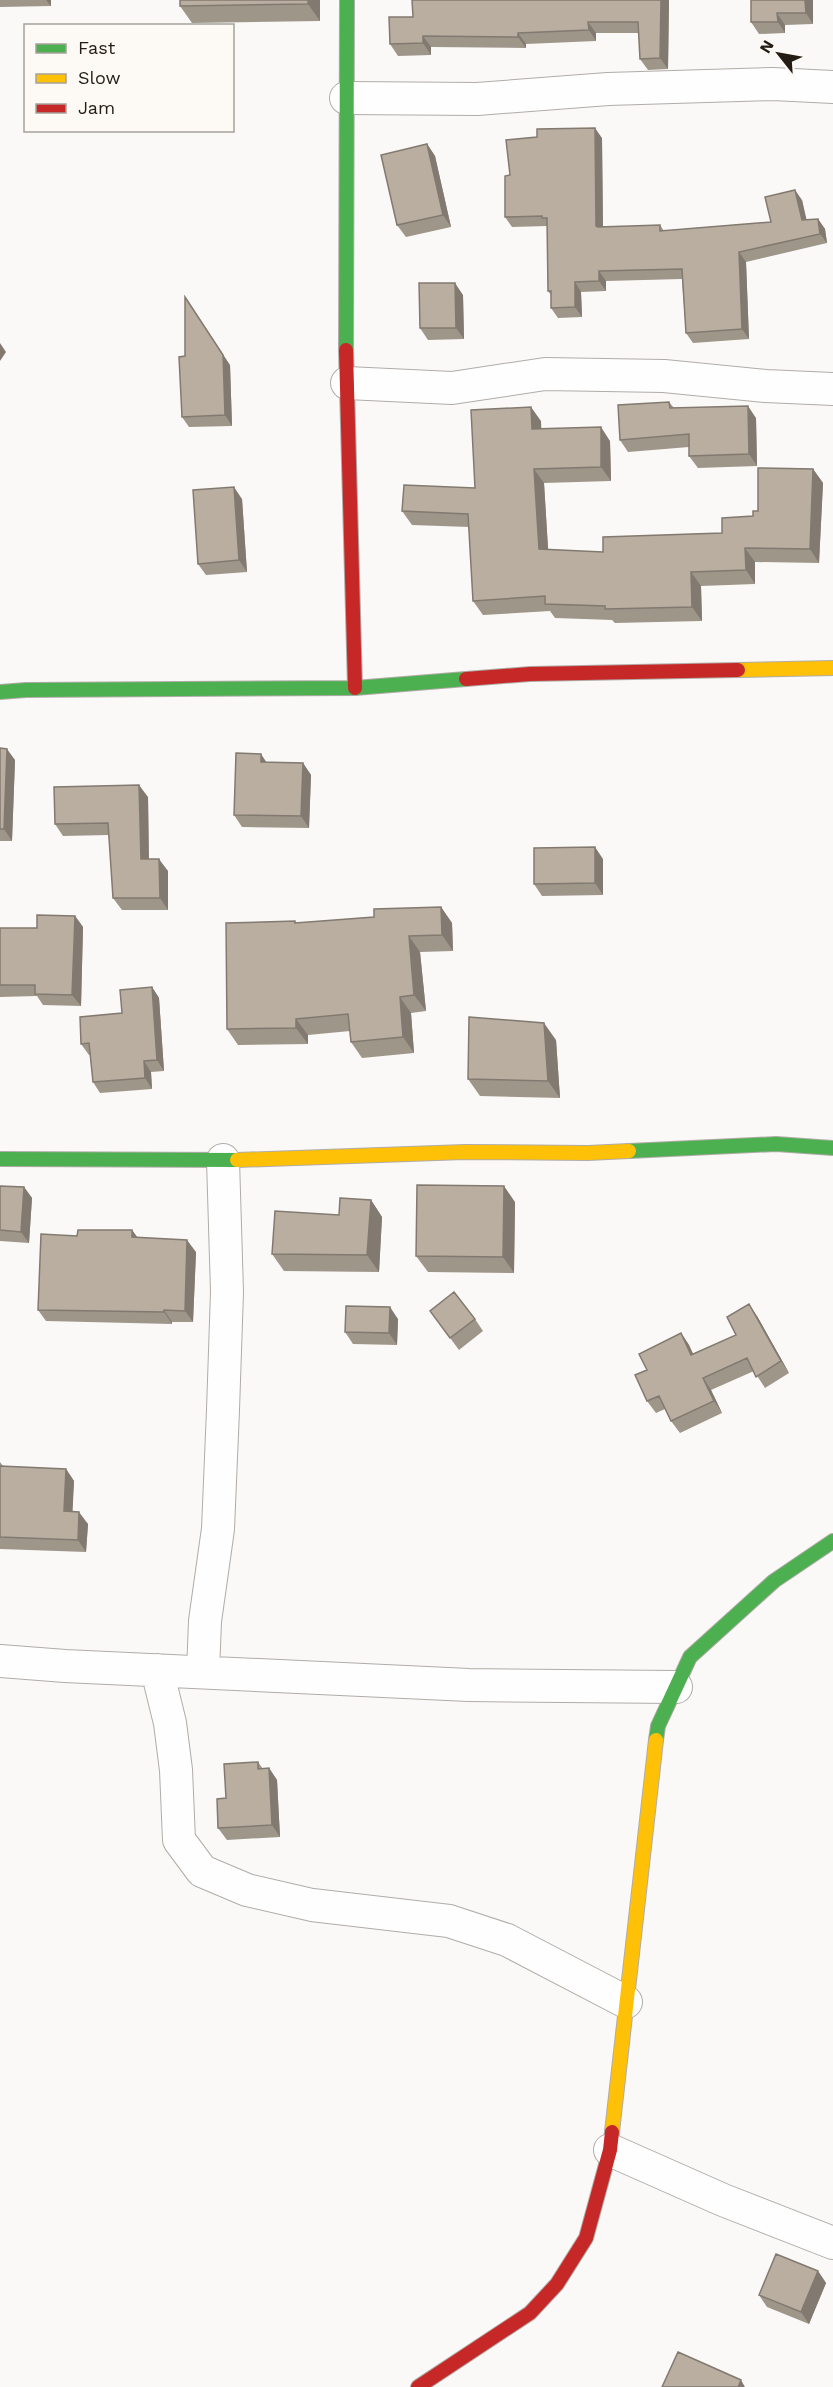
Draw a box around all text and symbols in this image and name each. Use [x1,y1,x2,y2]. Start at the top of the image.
legend [24,24,234,132]
north arrow [749,24,809,84]
text: Fast [78,37,116,58]
text: N [755,37,778,57]
text: Slow [78,67,121,88]
text: Jam [78,97,115,118]

